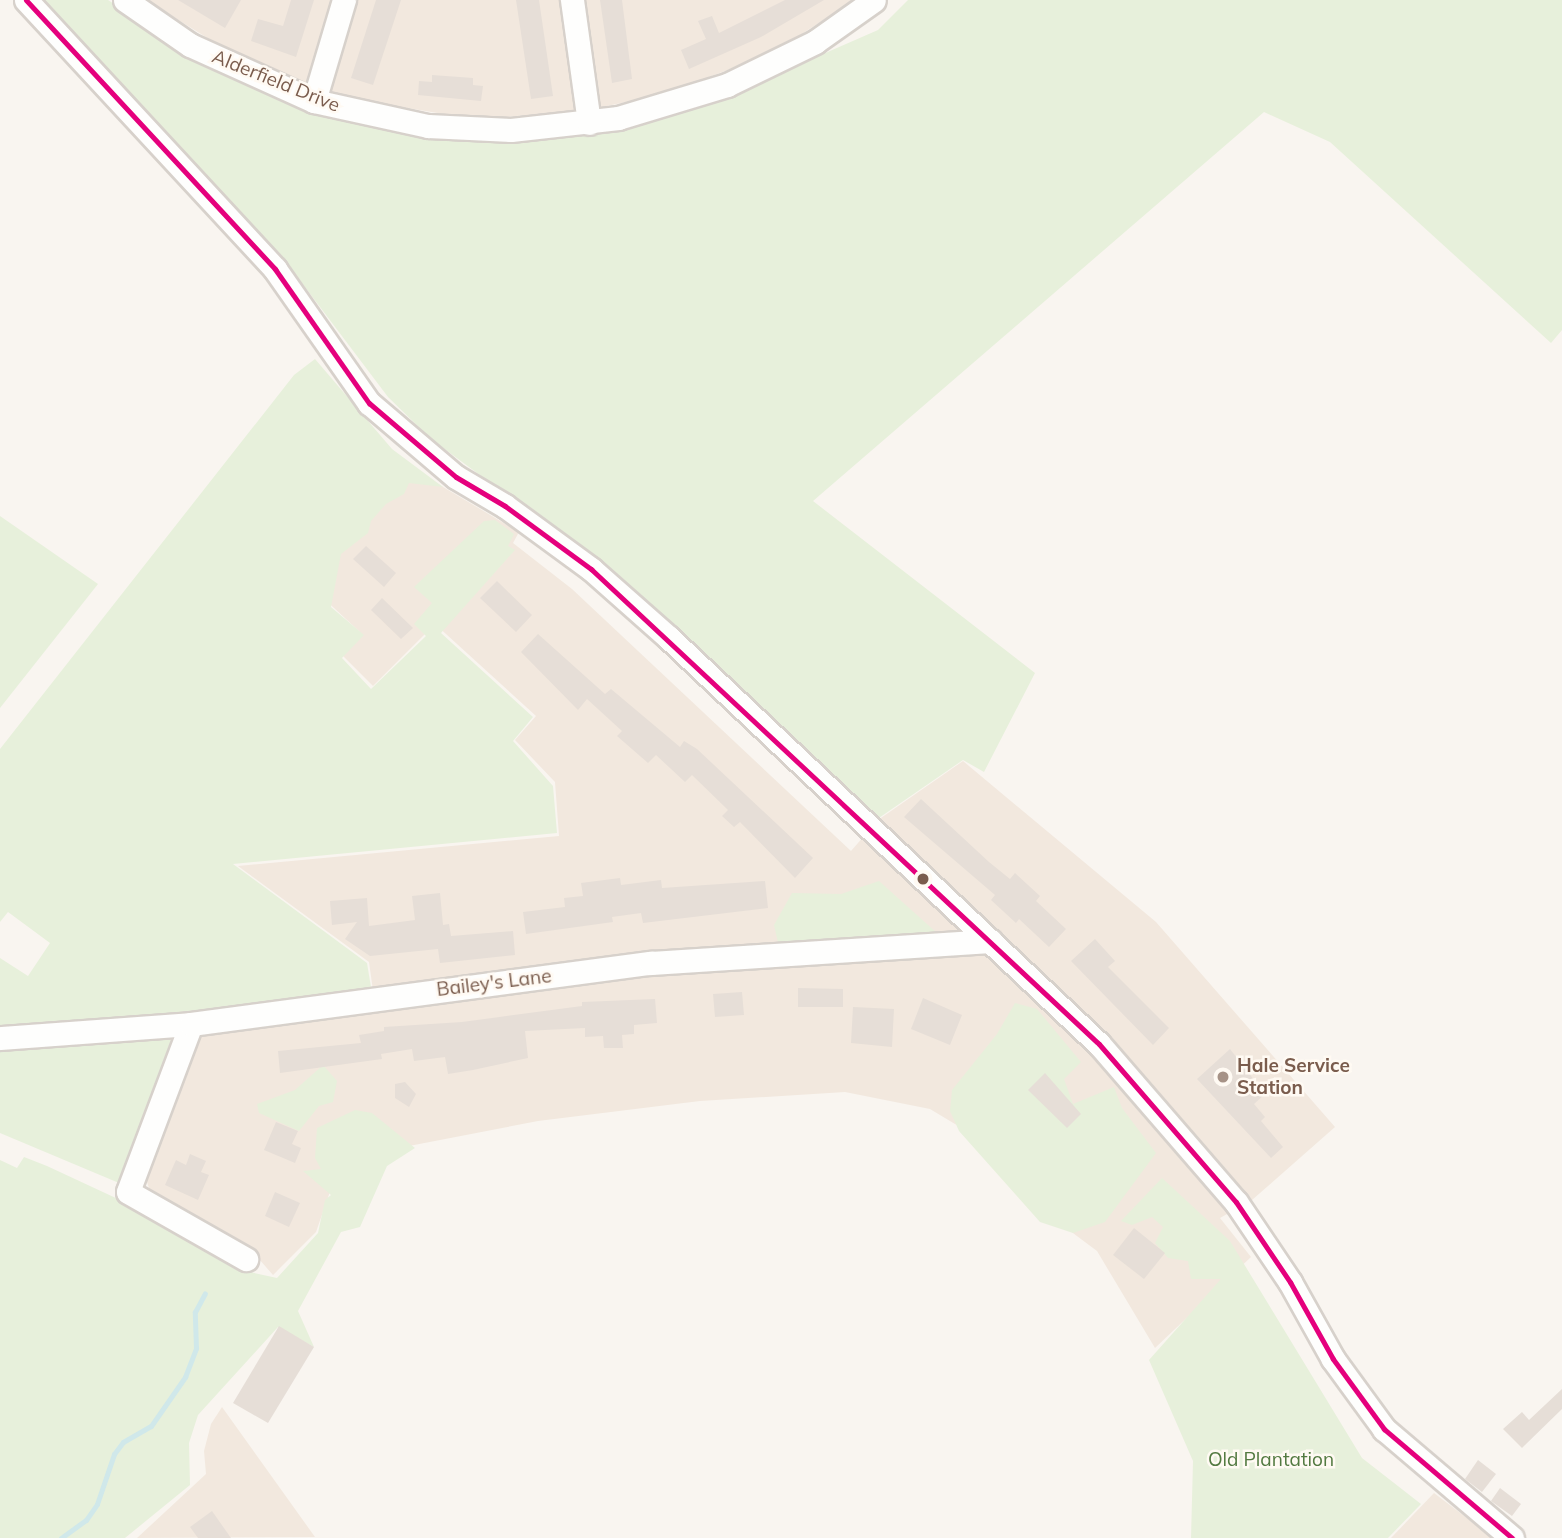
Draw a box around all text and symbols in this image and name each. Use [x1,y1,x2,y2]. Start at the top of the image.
street label: Alderfield Drive [209,45,343,117]
unlabelled marker [916,872,930,886]
street label: Bailey's Lane [435,965,553,1001]
place label: Hale Service Station [1237,1055,1350,1099]
marker: Hale Service Station [1215,1069,1231,1085]
park label: Old Plantation [1208,1449,1334,1471]

